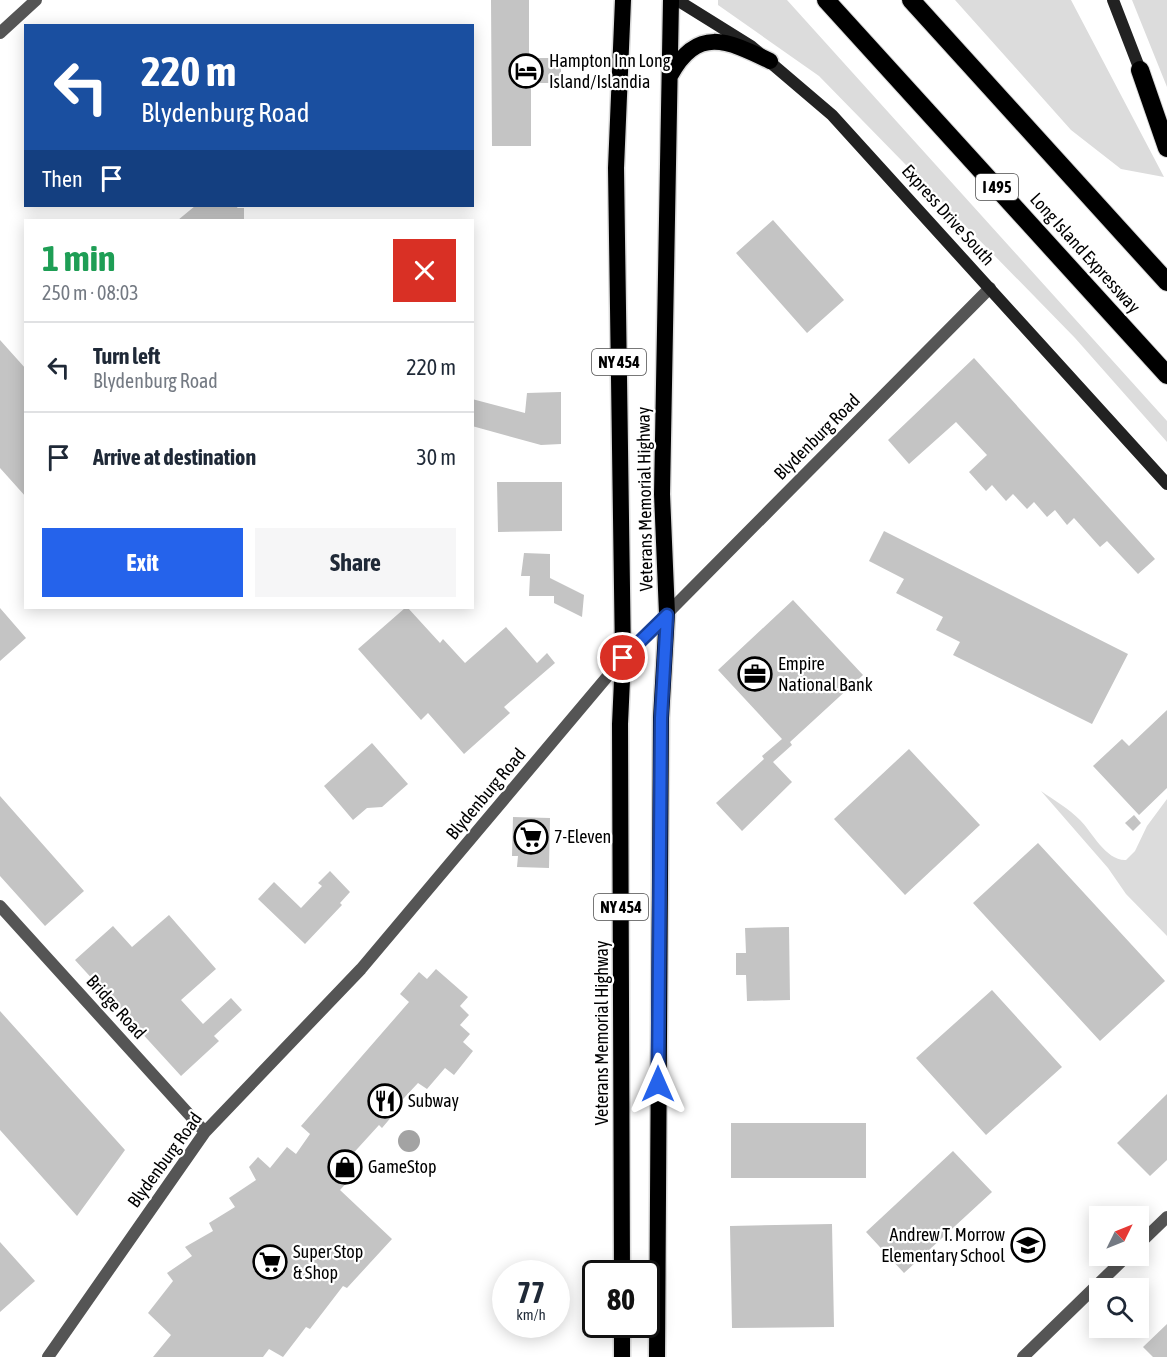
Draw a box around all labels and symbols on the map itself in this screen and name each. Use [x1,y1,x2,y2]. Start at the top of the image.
place label: Hampton Inn Long Island/Islandia [549,50,671,92]
hotel icon: Hampton Inn Long Island/Islandia [508,53,544,89]
street label: Express Drive South [898,160,999,269]
road number: I 495 [976,174,1018,200]
street label: Long Island Expressway [1026,188,1145,317]
road number: NY 454 [592,349,646,375]
street label: Blydenburg Road [769,389,864,484]
street label: Veterans Memorial Highway [632,407,657,591]
pin [597,632,648,683]
place label: Empire National Bank [778,653,873,695]
office icon: Empire National Bank [737,656,773,692]
street label: Blydenburg Road [441,744,530,843]
supermarket icon: 7-Eleven [513,819,549,855]
place label: 7-Eleven [554,826,611,847]
road number: NY 454 [594,894,648,920]
street label: Veterans Memorial Highway [591,941,612,1125]
street label: Bridge Road [82,970,151,1043]
position arrow [626,1052,690,1116]
restaurant icon: Subway [367,1083,403,1119]
place label: Subway [408,1090,459,1111]
street label: Blydenburg Road [123,1108,206,1211]
shop icon: GameStop [327,1149,363,1185]
place label: GameStop [368,1156,437,1177]
north arrow [1089,1206,1149,1266]
place label: Andrew T. Morrow Elementary School [881,1224,1005,1266]
school or university icon: Andrew T. Morrow Elementary School [1010,1227,1046,1263]
place label: Super Stop & Shop [293,1241,363,1283]
supermarket icon: Super Stop & Shop [252,1244,288,1280]
speed limit sign: 80 [582,1260,660,1338]

